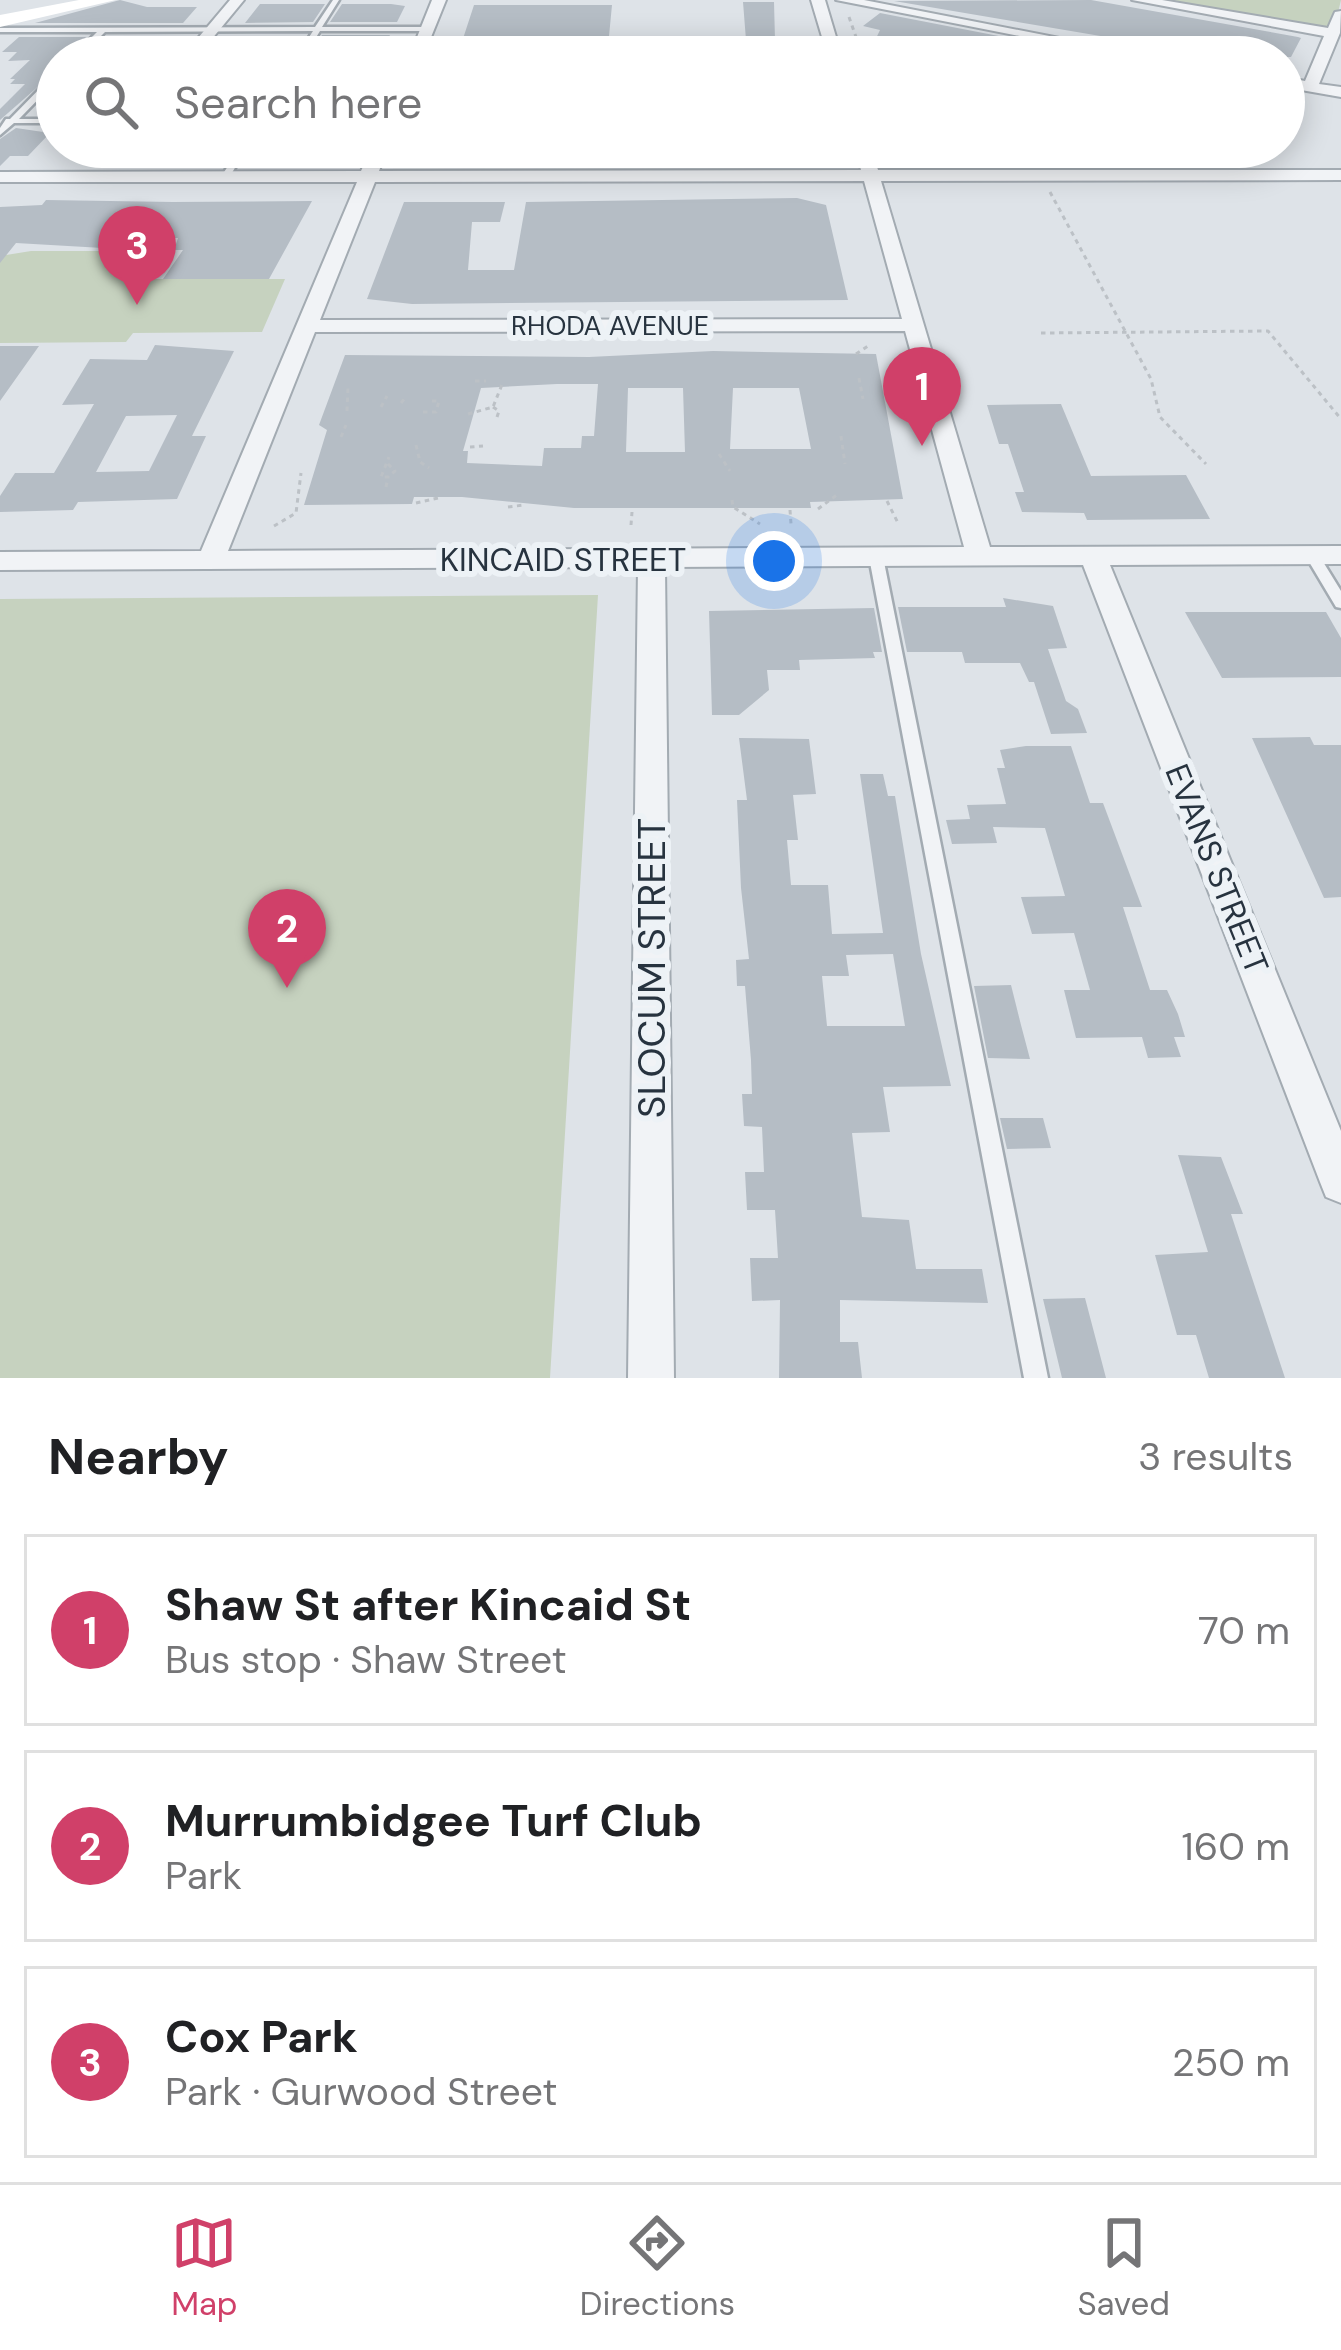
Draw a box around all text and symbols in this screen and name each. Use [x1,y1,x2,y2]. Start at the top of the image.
search box [36,36,1305,168]
icon: search [78,69,144,135]
text: Search here [174,73,422,132]
pin: 3 [98,206,176,305]
street label: RHODA AVENUE [511,308,709,343]
pin: 1 [883,347,961,446]
your location [744,531,804,591]
street label: KINCAID STREET [440,538,686,581]
street label: EVANS STREET [1155,758,1279,980]
street label: SLOCUM STREET [626,818,677,1118]
pin: 2 [248,889,326,988]
text: Nearby [48,1423,229,1490]
text: 3 results [1138,1431,1293,1482]
text: Shaw St after Kincaid St [165,1575,691,1634]
text: 1 [83,1605,97,1656]
text: 70 m [1198,1605,1290,1656]
text: Bus stop · Shaw Street [165,1634,567,1685]
text: Murrumbidgee Turf Club [165,1791,702,1850]
text: 2 [79,1821,101,1872]
text: 160 m [1182,1821,1290,1872]
text: Park [165,1850,242,1901]
text: Cox Park [165,2007,358,2066]
text: 3 [78,2037,102,2088]
text: 250 m [1172,2037,1290,2088]
text: Park · Gurwood Street [165,2066,557,2117]
tab: Map [171,2210,238,2325]
tab: Directions [580,2210,735,2325]
tab: Saved [1077,2210,1170,2325]

